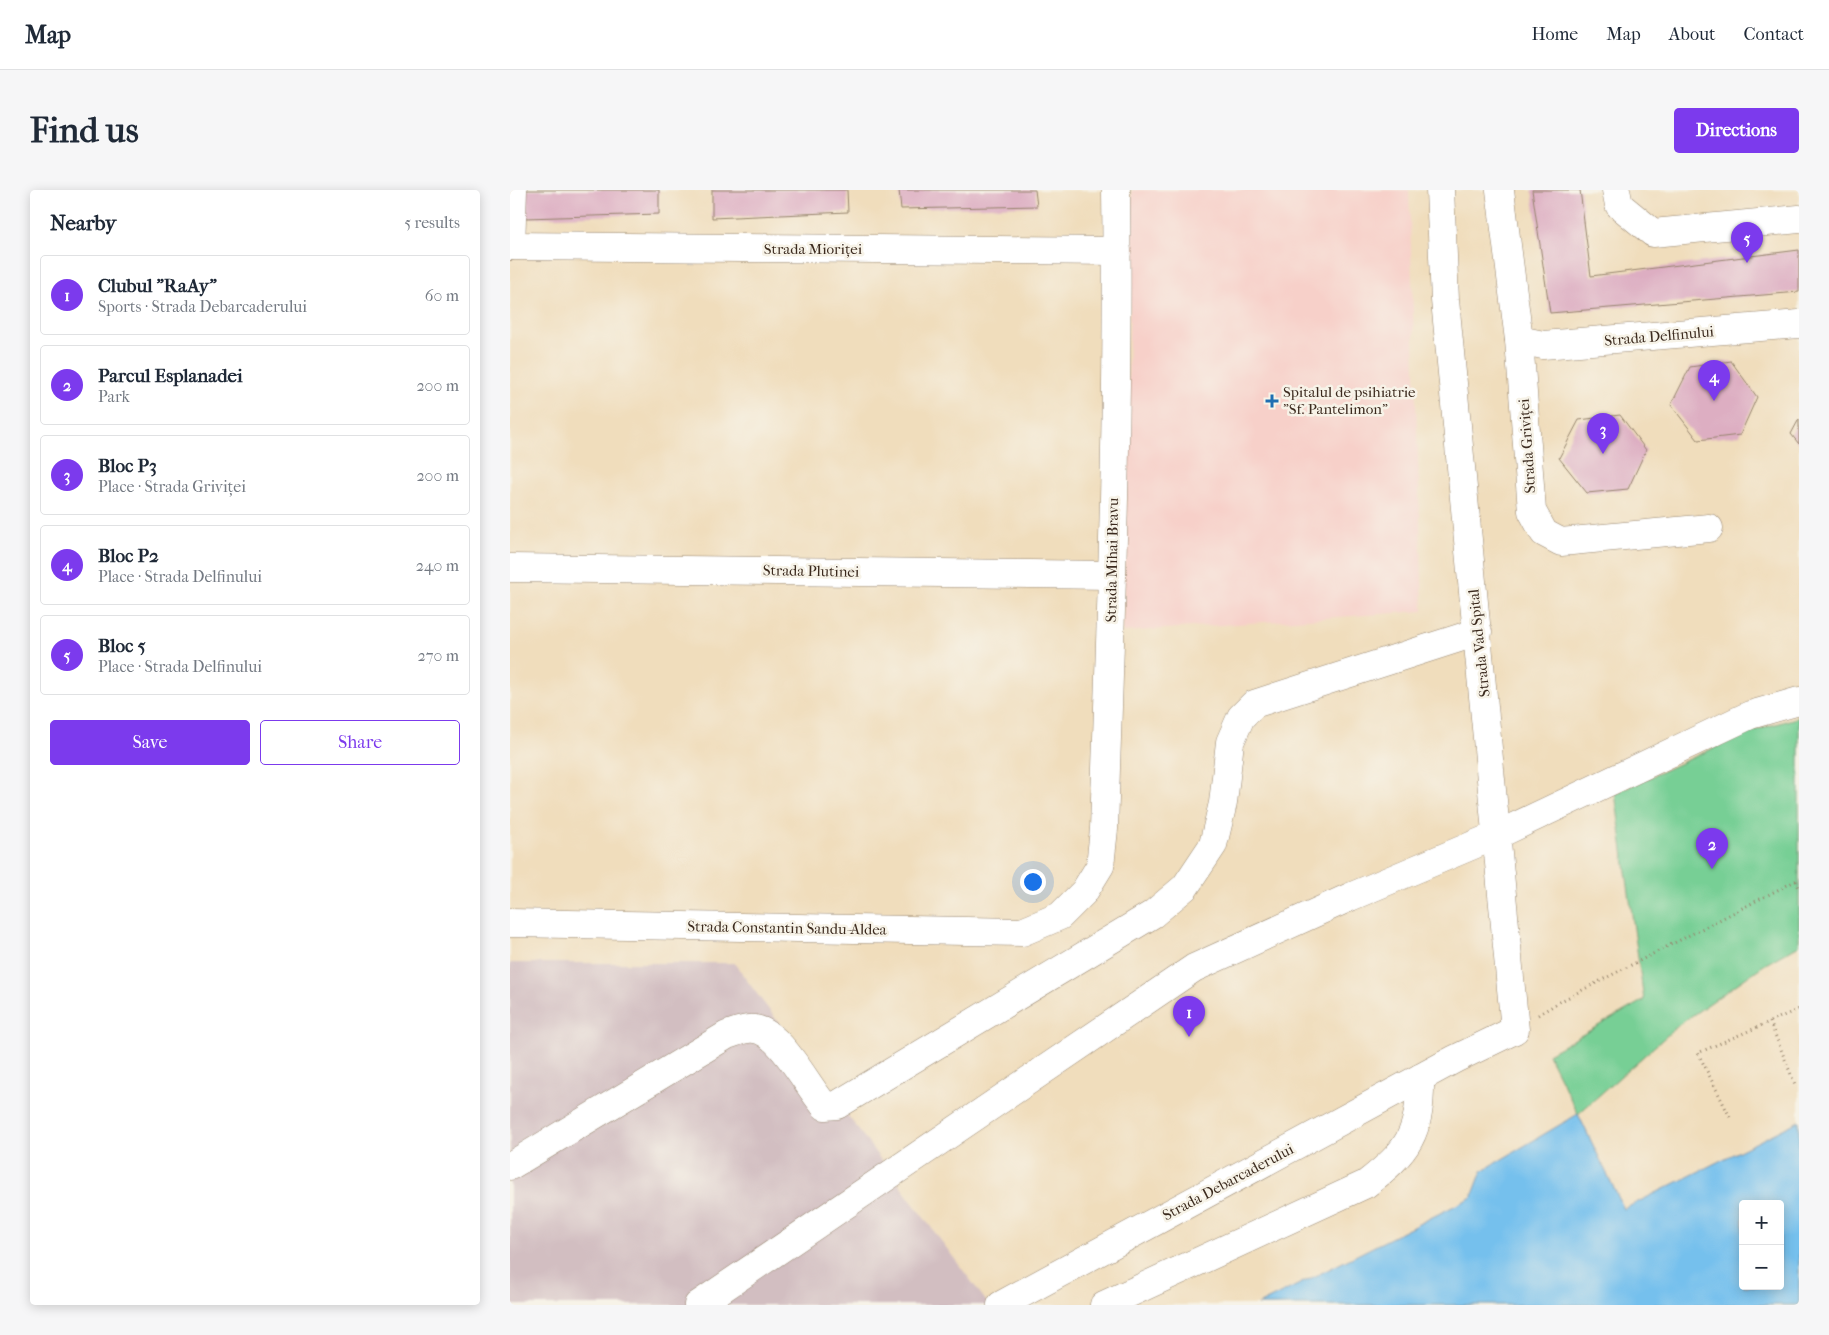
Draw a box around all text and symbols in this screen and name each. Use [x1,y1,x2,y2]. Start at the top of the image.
text: Map [25,21,71,49]
text: Home [1531,24,1578,45]
text: Map [1606,24,1641,45]
text: About [1669,24,1715,45]
text: Contact [1743,24,1804,45]
button: Directions [1674,108,1799,153]
text: Find us [30,110,139,151]
text: Nearby [50,211,116,235]
text: 5 results [404,213,460,232]
pin: 5 [1731,222,1763,263]
street label: Strada Mioriței [764,240,863,258]
text: Clubul "RaAy" [98,275,217,297]
text: 1 [64,286,70,305]
text: 60 m [425,286,459,305]
text: Sports · Strada Debarcaderului [98,297,307,316]
street label: Strada Delfinului [1603,322,1715,350]
pin: 4 [1698,360,1730,401]
text: Parcul Esplanadei [98,365,243,387]
text: 2 [63,376,71,395]
text: 200 m [416,376,459,395]
place label: Spitalul de psihiatrie "Sf. Pantelimon" [1283,383,1416,418]
text: Park [98,387,130,406]
marker: Spitalul de psihiatrie "Sf. Pantelimon" [1265,394,1279,408]
street label: Strada Griviței [1515,397,1539,494]
pin: 3 [1587,413,1619,454]
text: Bloc P3 [98,455,157,477]
text: 3 [64,466,70,485]
text: 200 m [416,466,459,485]
text: Place · Strada Griviței [98,477,246,496]
street label: Strada Mihai Bravu [1102,497,1122,623]
text: Bloc P2 [98,545,159,567]
text: 4 [62,556,72,575]
text: 240 m [416,556,459,575]
street label: Strada Plutinei [763,561,860,581]
text: Place · Strada Delfinului [98,567,262,586]
street label: Strada Vad Spital [1464,588,1494,698]
text: Bloc 5 [98,635,146,657]
text: 5 [64,646,70,665]
text: 270 m [418,646,459,665]
text: Place · Strada Delfinului [98,657,262,676]
button: Save [50,720,250,765]
button: Share [260,720,460,765]
pin: 2 [1696,828,1728,869]
your location [1020,869,1046,895]
street label: Strada Constantin Sandu-Aldea [687,917,888,939]
pin: 1 [1173,996,1205,1037]
street label: Strada Debarcaderului [1159,1140,1297,1224]
map controls [1739,1200,1784,1290]
button: + [1739,1200,1784,1245]
button: − [1739,1245,1784,1290]

